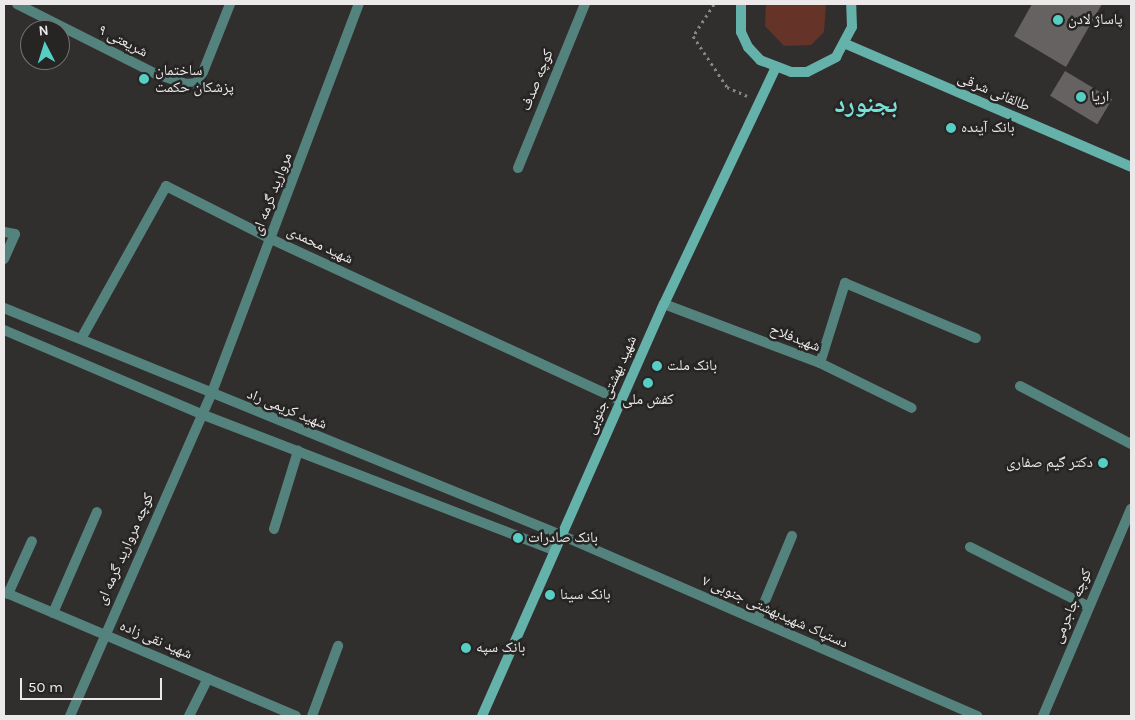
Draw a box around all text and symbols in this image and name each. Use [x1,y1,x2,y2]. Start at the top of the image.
place label: پاساژ لادن [1068,11,1123,29]
marker: پاساژ لادن [1052,14,1064,26]
north arrow [20,20,70,70]
street label: شریعتی ۹ [95,21,151,61]
text: N [38,22,49,39]
street label: کوچه صدف [517,47,557,113]
place label: ساختمان پزشکان حکمت [155,61,234,96]
street label: طالقانی شرقی [955,69,1033,115]
marker: ساختمان پزشکان حکمت [137,72,151,86]
place label: اریا [1091,88,1109,106]
district label: بجنورد [834,89,898,119]
marker: اریا [1075,91,1087,103]
place label: بانک آینده [961,119,1015,137]
marker: بانک آینده [945,122,957,134]
street label: مروارید گرمه ای [248,150,296,238]
street label: شهید محمدی [284,222,356,268]
street label: شهیدفلاح [767,320,823,356]
street label: شهید بهشتی جنوبی [581,333,641,437]
place label: بانک ملت [667,357,717,375]
marker: بانک ملت [651,360,663,372]
marker: کفش ملی [642,377,654,389]
street label: شهید کریمی راد [244,385,330,433]
place label: کفش ملی [622,391,674,409]
place label: دکتر گیم صفاری [1006,454,1093,472]
marker: دکتر گیم صفاری [1097,457,1109,469]
street label: کوچه مروارید گرمه ای [92,490,158,608]
place label: بانک صادرات [528,529,598,547]
marker: بانک صادرات [512,532,524,544]
street label: کوچه جاجرمی [1048,566,1096,646]
street label: دستپاک شهیدبهشتی جنوبی ۷ [699,572,851,652]
place label: بانک سینا [560,586,611,604]
marker: بانک سینا [544,589,556,601]
street label: شهید نقی زاده [117,617,195,663]
place label: بانک سپه [476,639,525,657]
marker: بانک سپه [460,642,472,654]
scale bar [22,668,165,700]
text: 50 m [28,678,63,696]

